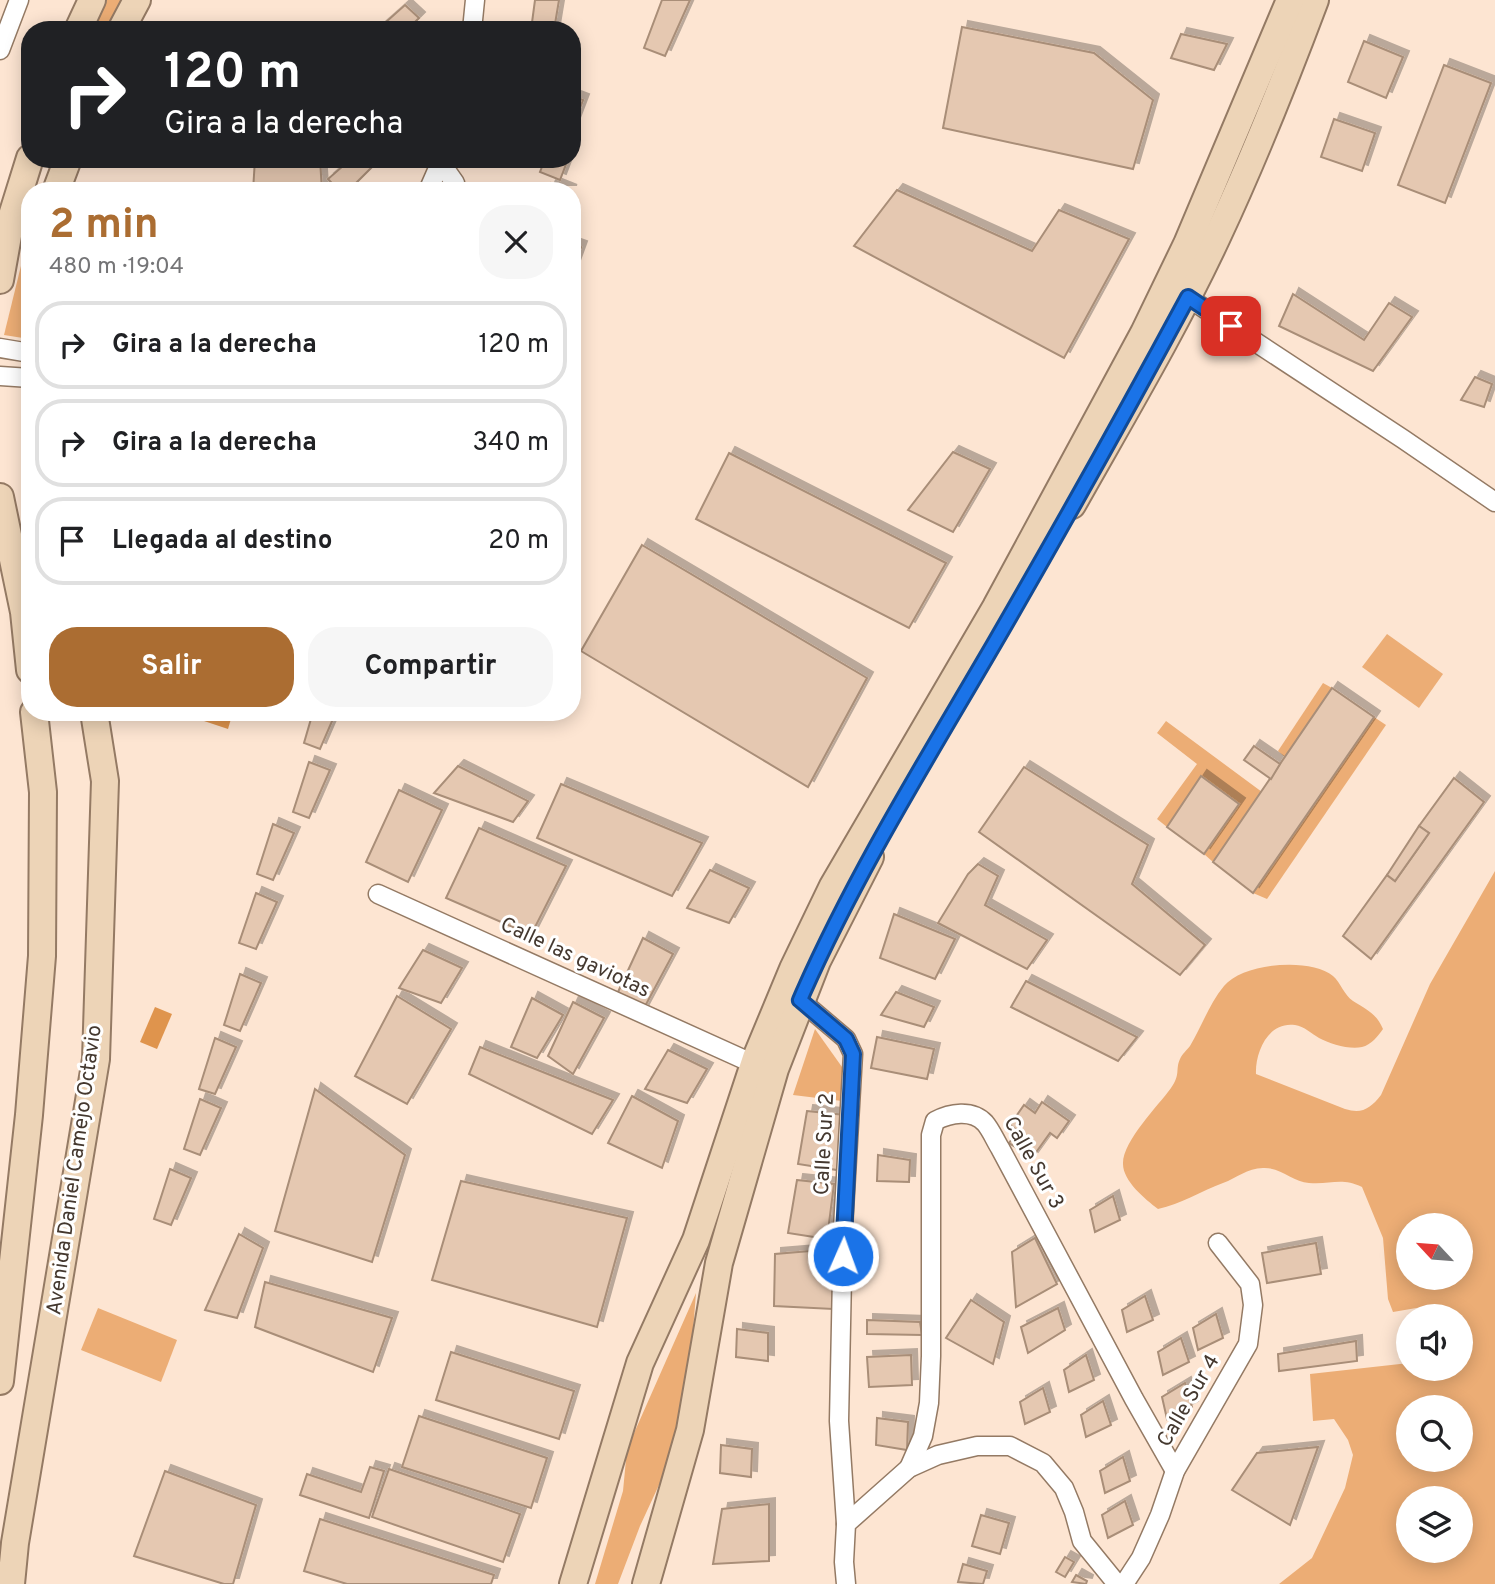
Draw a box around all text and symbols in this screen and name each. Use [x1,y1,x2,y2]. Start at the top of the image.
text: 120 m [164,44,301,106]
icon: right [49,49,140,140]
text: Gira a la derecha [164,105,403,145]
text: 2 min [49,200,159,253]
button: close [479,205,553,279]
text: 480 m · 19:04 [49,253,184,282]
pin [1201,296,1261,356]
icon: arrive [1212,307,1250,345]
icon: right [53,326,91,364]
text: Gira a la derecha [112,329,317,362]
text: 120 m [479,329,549,362]
icon: right [53,424,91,462]
text: Gira a la derecha [112,427,317,460]
text: 340 m [472,427,549,460]
icon: arrive [53,522,91,560]
text: Llegada al destino [112,525,332,558]
text: 20 m [488,525,549,558]
button: Salir [49,627,294,707]
button: Compartir [308,627,553,707]
street label: Calle las gaviotas [496,911,654,1005]
street label: Avenida Daniel Camejo Octavio [41,1023,109,1317]
street label: Calle Sur 2 [809,1092,841,1196]
street label: Calle Sur 3 [996,1112,1070,1214]
north arrow [1396,1213,1474,1290]
map controls [1396,1213,1473,1563]
position arrow [806,1219,880,1293]
button: sound [1396,1304,1473,1381]
street label: Calle Sur 4 [1152,1350,1226,1452]
button: search [1396,1395,1473,1472]
button: layers [1396,1486,1473,1563]

